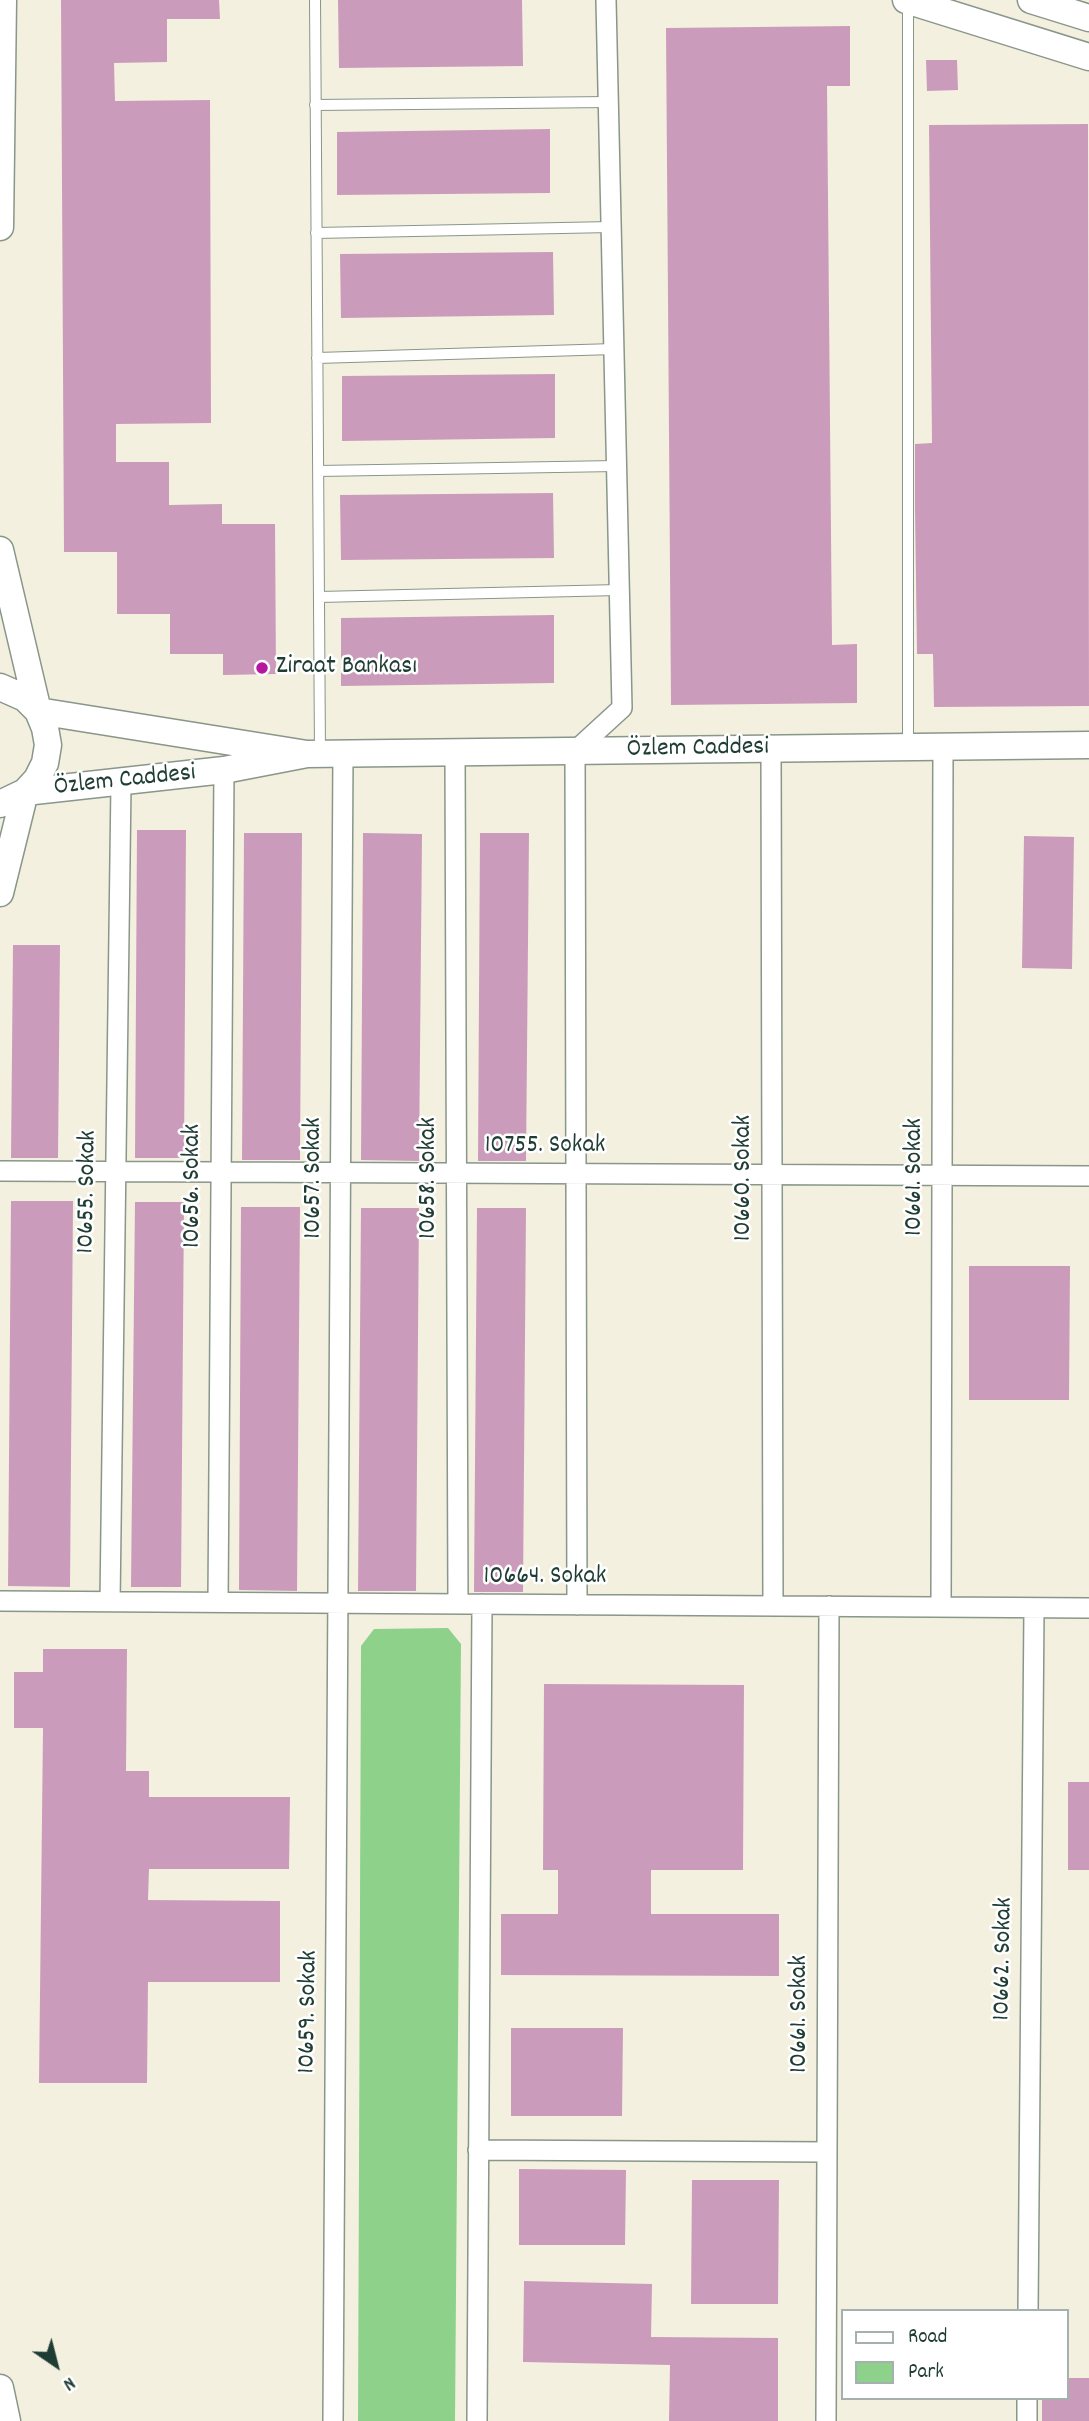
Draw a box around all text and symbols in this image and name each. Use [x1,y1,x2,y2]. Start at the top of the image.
place label: Ziraat Bankası [276,652,417,684]
marker: Ziraat Bankası [254,660,270,676]
street label: Özlem Caddesi [627,733,769,767]
street label: Özlem Caddesi [53,759,197,805]
street label: 10660. Sokak [729,1115,761,1241]
street label: 10657. Sokak [299,1117,331,1239]
street label: 10658. Sokak [414,1117,446,1239]
street label: 10661. Sokak [900,1118,932,1236]
street label: 10656. Sokak [178,1124,210,1248]
street label: 10655. Sokak [72,1130,106,1254]
street label: 10755. Sokak [485,1131,605,1163]
street label: 10664. Sokak [484,1562,606,1594]
street label: 10662. Sokak [988,1897,1022,2021]
street label: 10659. Sokak [293,1950,327,2074]
street label: 10661. Sokak [785,1955,817,2073]
legend [841,2309,1068,2400]
text: Road [908,2323,947,2353]
north arrow [21,2330,91,2400]
text: Park [908,2358,944,2388]
text: N [57,2369,80,2396]

